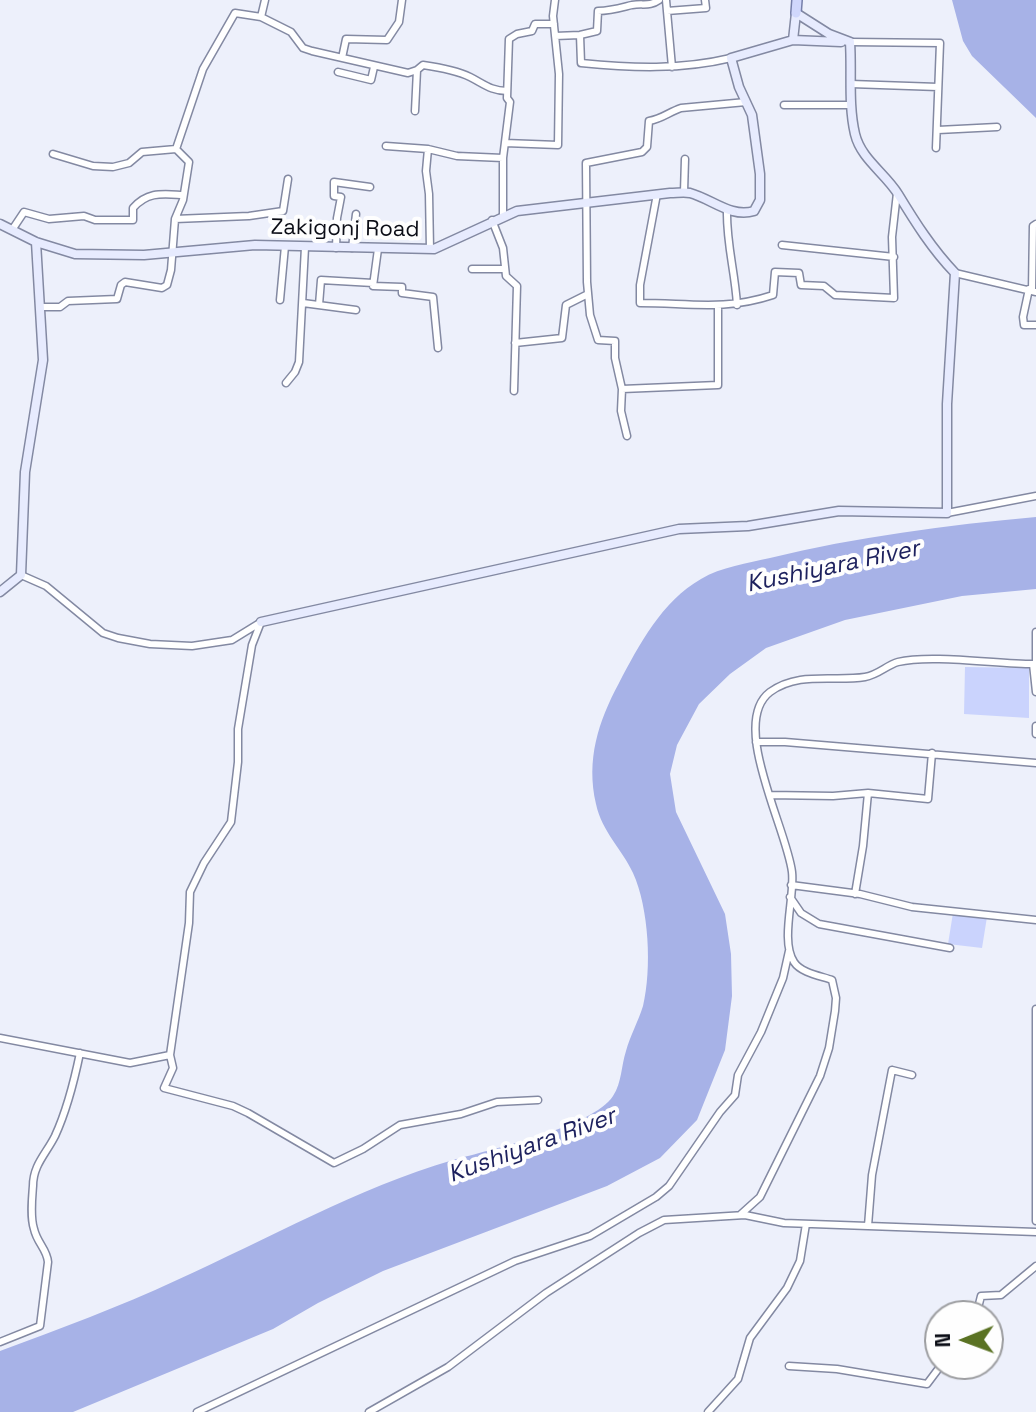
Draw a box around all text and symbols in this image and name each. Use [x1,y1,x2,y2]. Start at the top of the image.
street label: Zakigonj Road [270,215,420,243]
water label: Kushiyara River [744,535,922,599]
water label: Kushiyara River [444,1102,620,1190]
north arrow [924,1300,1004,1380]
text: N [928,1333,956,1348]

